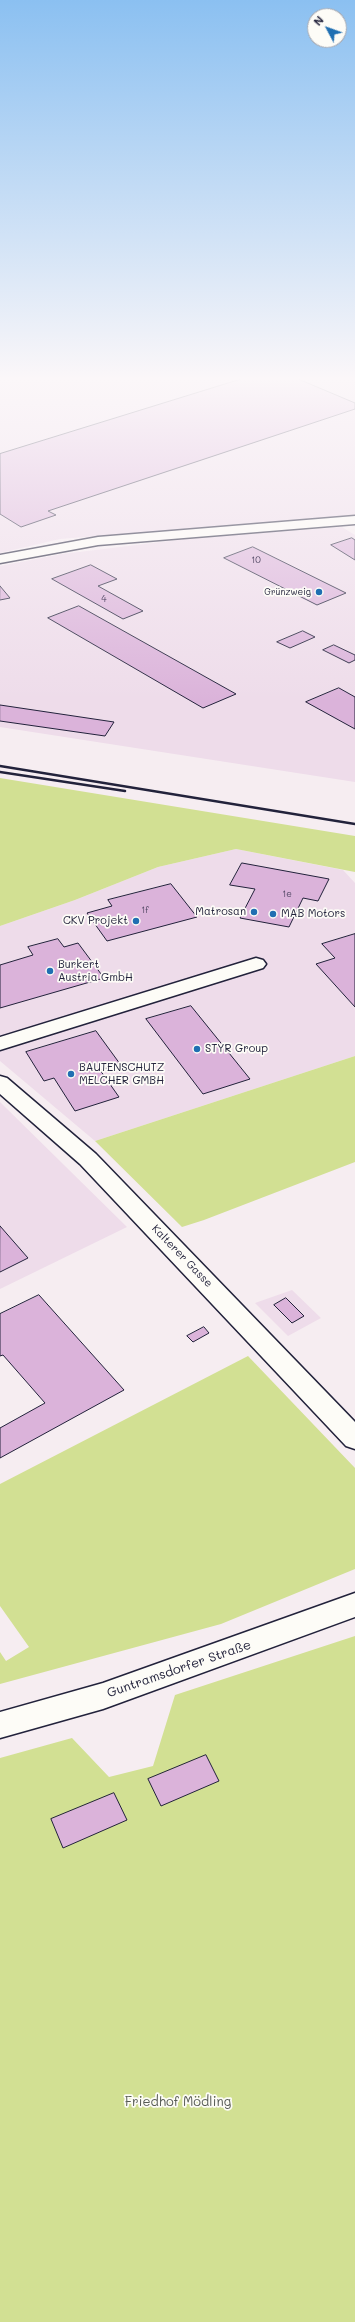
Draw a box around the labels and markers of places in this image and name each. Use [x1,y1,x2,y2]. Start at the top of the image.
place label: Grünzweig [264,587,311,597]
marker: Grünzweig [314,587,324,597]
place label: Matrosan [195,905,246,919]
marker: Matrosan [249,907,259,917]
place label: MAB Motors [281,907,345,921]
marker: MAB Motors [268,909,278,919]
place label: CKV Projekt [63,914,128,928]
marker: CKV Projekt [131,916,141,926]
place label: Burkert Austria GmbH [58,958,133,984]
marker: Burkert Austria GmbH [45,966,55,976]
place label: STYR Group [205,1042,268,1056]
marker: STYR Group [192,1044,202,1054]
place label: BAUTENSCHUTZ MELCHER GMBH [79,1061,164,1087]
marker: BAUTENSCHUTZ MELCHER GMBH [66,1069,76,1079]

